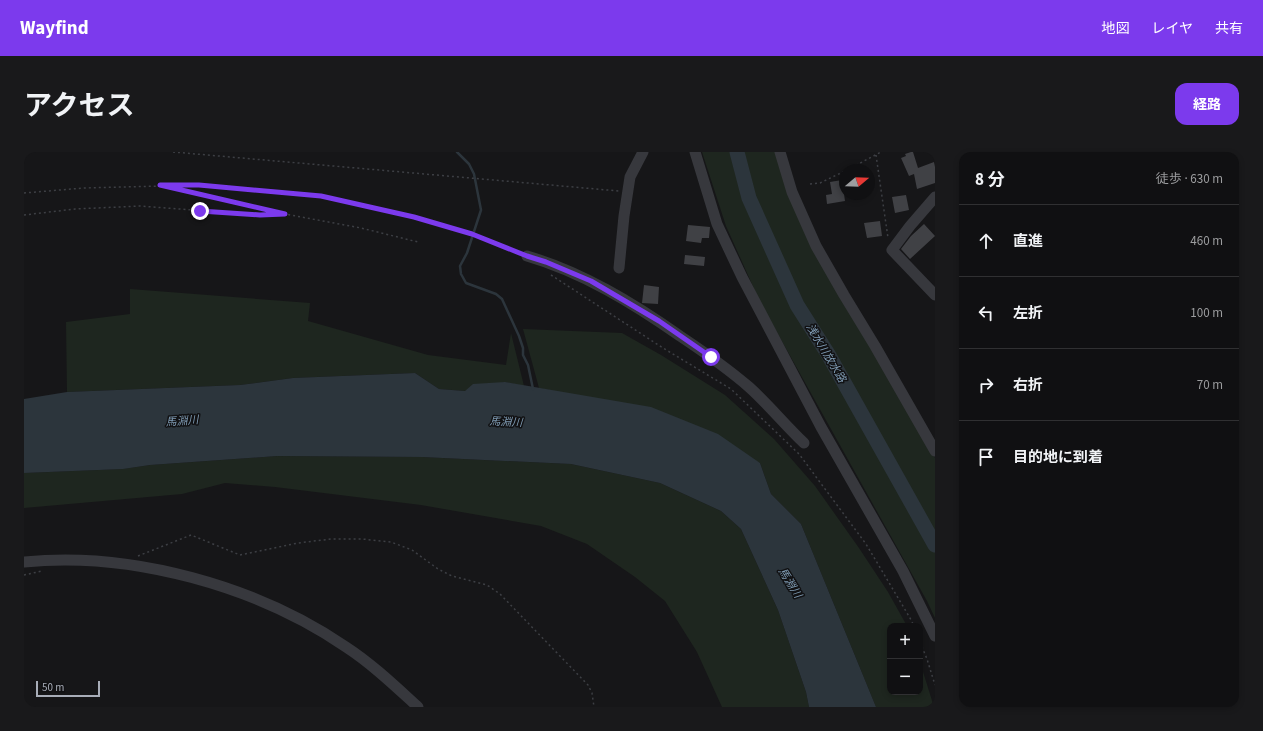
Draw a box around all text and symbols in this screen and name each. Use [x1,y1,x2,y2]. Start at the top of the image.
text: Wayfind [20,15,89,42]
text: 地図 [1101,19,1129,39]
text: レイヤ [1151,19,1193,39]
text: 共有 [1215,19,1243,39]
button: 経路 [1175,83,1239,125]
text: アクセス [24,86,135,126]
north arrow [839,164,875,200]
text: 8 分 [975,168,1004,192]
text: 徒歩 · 630 m [1156,170,1223,188]
route end [191,202,209,220]
icon: ahead [975,230,997,252]
text: 直進 [1013,231,1043,252]
text: 460 m [1190,232,1223,250]
icon: left [975,302,997,324]
text: 左折 [1013,303,1043,324]
text: 100 m [1190,304,1223,322]
water label: 浅水川放水路 [803,321,850,386]
route start [702,348,720,366]
icon: right [975,374,997,396]
text: 右折 [1013,375,1043,396]
text: 70 m [1197,376,1223,394]
water label: 馬淵川 [165,412,200,430]
water label: 馬淵川 [489,414,524,430]
icon: arrive [975,446,997,468]
text: 目的地に到着 [1013,447,1103,468]
water label: 馬淵川 [775,565,806,602]
map controls [887,623,923,695]
button: + [887,623,923,659]
button: − [887,659,923,695]
scale bar [36,679,100,698]
text: 50 m [42,680,64,695]

